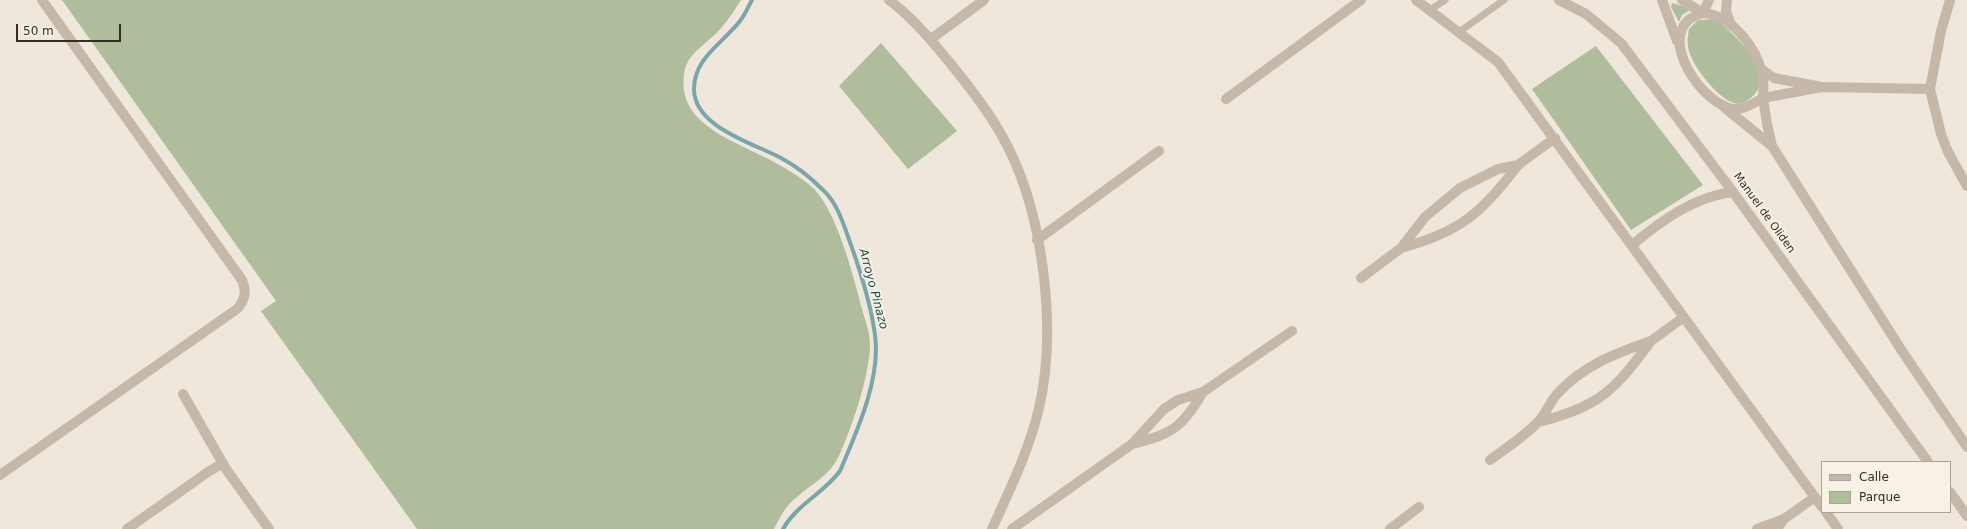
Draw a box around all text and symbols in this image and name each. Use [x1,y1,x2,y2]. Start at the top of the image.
scale bar [18,16,123,42]
text: 50 m [23,24,54,38]
street label: Manuel de Oliden [1730,170,1798,256]
water label: Arroyo Pinazo [855,247,891,331]
legend [1821,461,1951,513]
text: Calle [1859,470,1889,484]
text: Parque [1859,490,1900,504]

